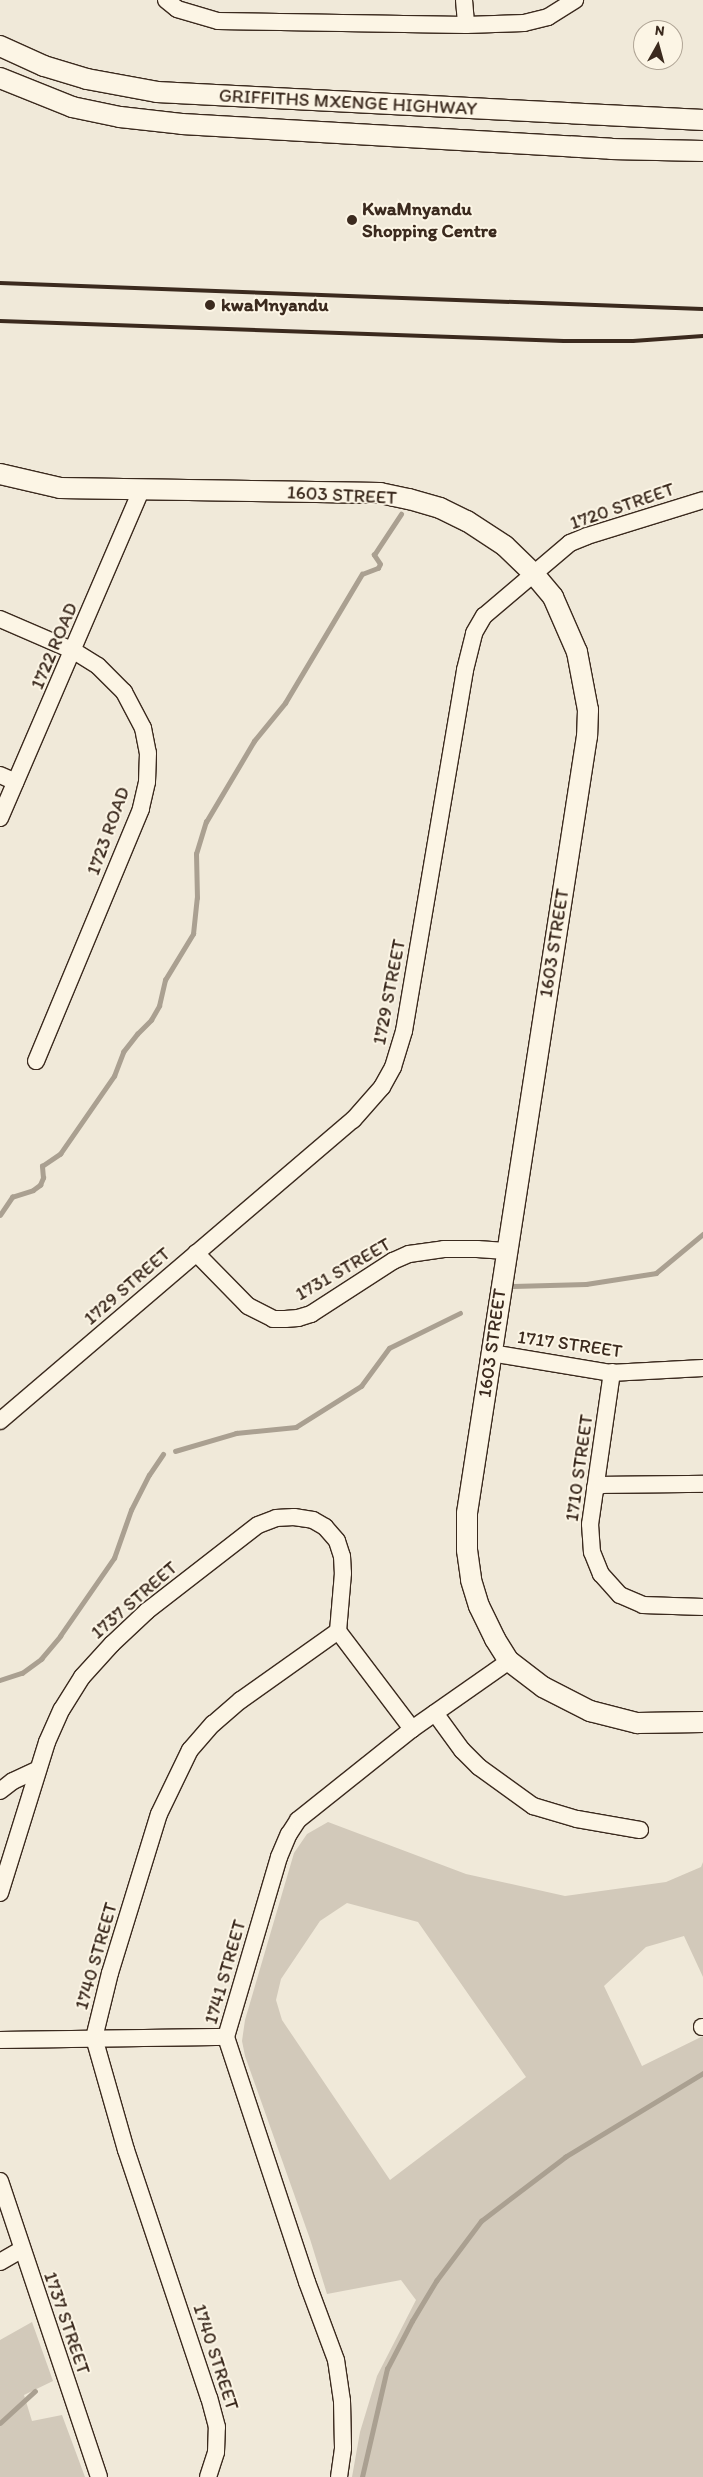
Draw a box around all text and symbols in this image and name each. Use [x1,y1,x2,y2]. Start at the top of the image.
north arrow [633,20,683,70]
text: N [654,22,665,40]
street label: GRIFFITHS MXENGE HIGHWAY [218,84,478,120]
place label: KwaMnyandu Shopping Centre [362,198,497,242]
marker: KwaMnyandu Shopping Centre [346,214,358,226]
place label: kwaMnyandu [221,294,329,316]
marker: kwaMnyandu [203,298,217,312]
street label: 1720 STREET [567,477,677,535]
street label: 1603 STREET [286,481,398,509]
street label: 1722 ROAD [26,599,82,693]
street label: 1723 ROAD [82,784,134,878]
street label: 1603 STREET [534,887,574,999]
street label: 1729 STREET [368,937,410,1047]
street label: 1731 STREET [291,1232,395,1306]
street label: 1729 STREET [79,1242,175,1330]
street label: 1603 STREET [473,1287,511,1399]
street label: 1717 STREET [516,1325,624,1363]
street label: 1710 STREET [560,1413,598,1523]
street label: 1737 STREET [86,1556,182,1644]
street label: 1740 STREET [70,1900,122,2012]
street label: 1741 STREET [199,1917,251,2027]
street label: 1737 STREET [39,2269,95,2377]
street label: 1740 STREET [188,2301,244,2413]

